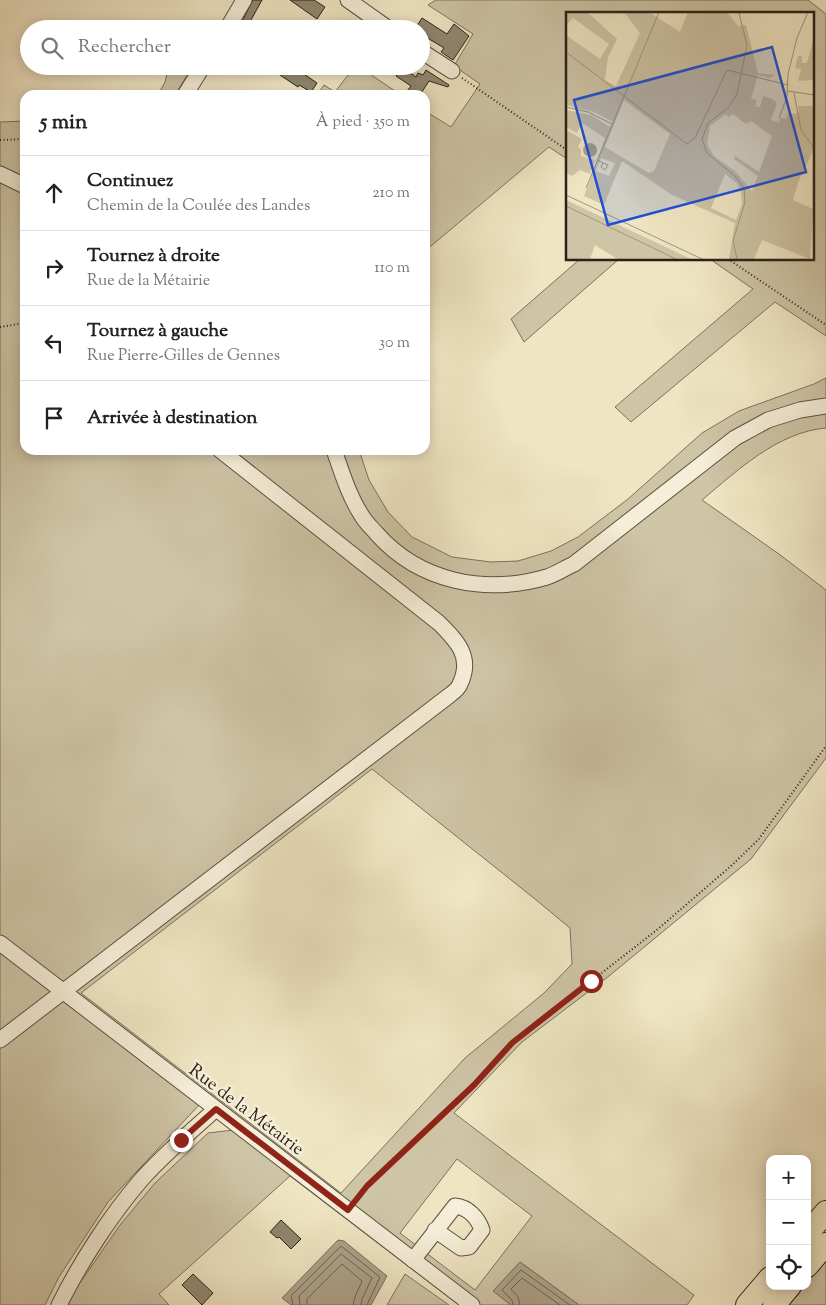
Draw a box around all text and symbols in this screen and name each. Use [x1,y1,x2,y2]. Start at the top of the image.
inset map [566,12,814,260]
search box [20,20,430,75]
icon: search [38,34,66,62]
text: Rechercher [78,34,171,61]
text: 5 min [40,108,87,138]
text: À pied · 350 m [316,111,410,134]
text: Continuez [87,168,173,195]
icon: ahead [40,179,68,207]
text: 210 m [372,182,410,205]
text: Chemin de la Coulée des Landes [87,195,310,218]
text: Tournez à droite [87,243,220,270]
icon: right [40,254,68,282]
text: 110 m [374,257,410,280]
text: Rue de la Métairie [87,270,210,293]
text: Tournez à gauche [87,318,228,345]
icon: left [40,329,68,357]
text: 30 m [379,332,410,355]
text: Rue Pierre-Gilles de Gennes [87,345,280,368]
icon: arrive [40,404,68,432]
text: Arrivée à destination [87,405,258,432]
route start [580,970,603,993]
street label: Rue de la Métairie [183,1059,309,1163]
route end [170,1129,193,1152]
map controls [766,1155,811,1290]
button: + [766,1155,811,1200]
button: − [766,1200,811,1245]
button: locate [766,1245,811,1290]

